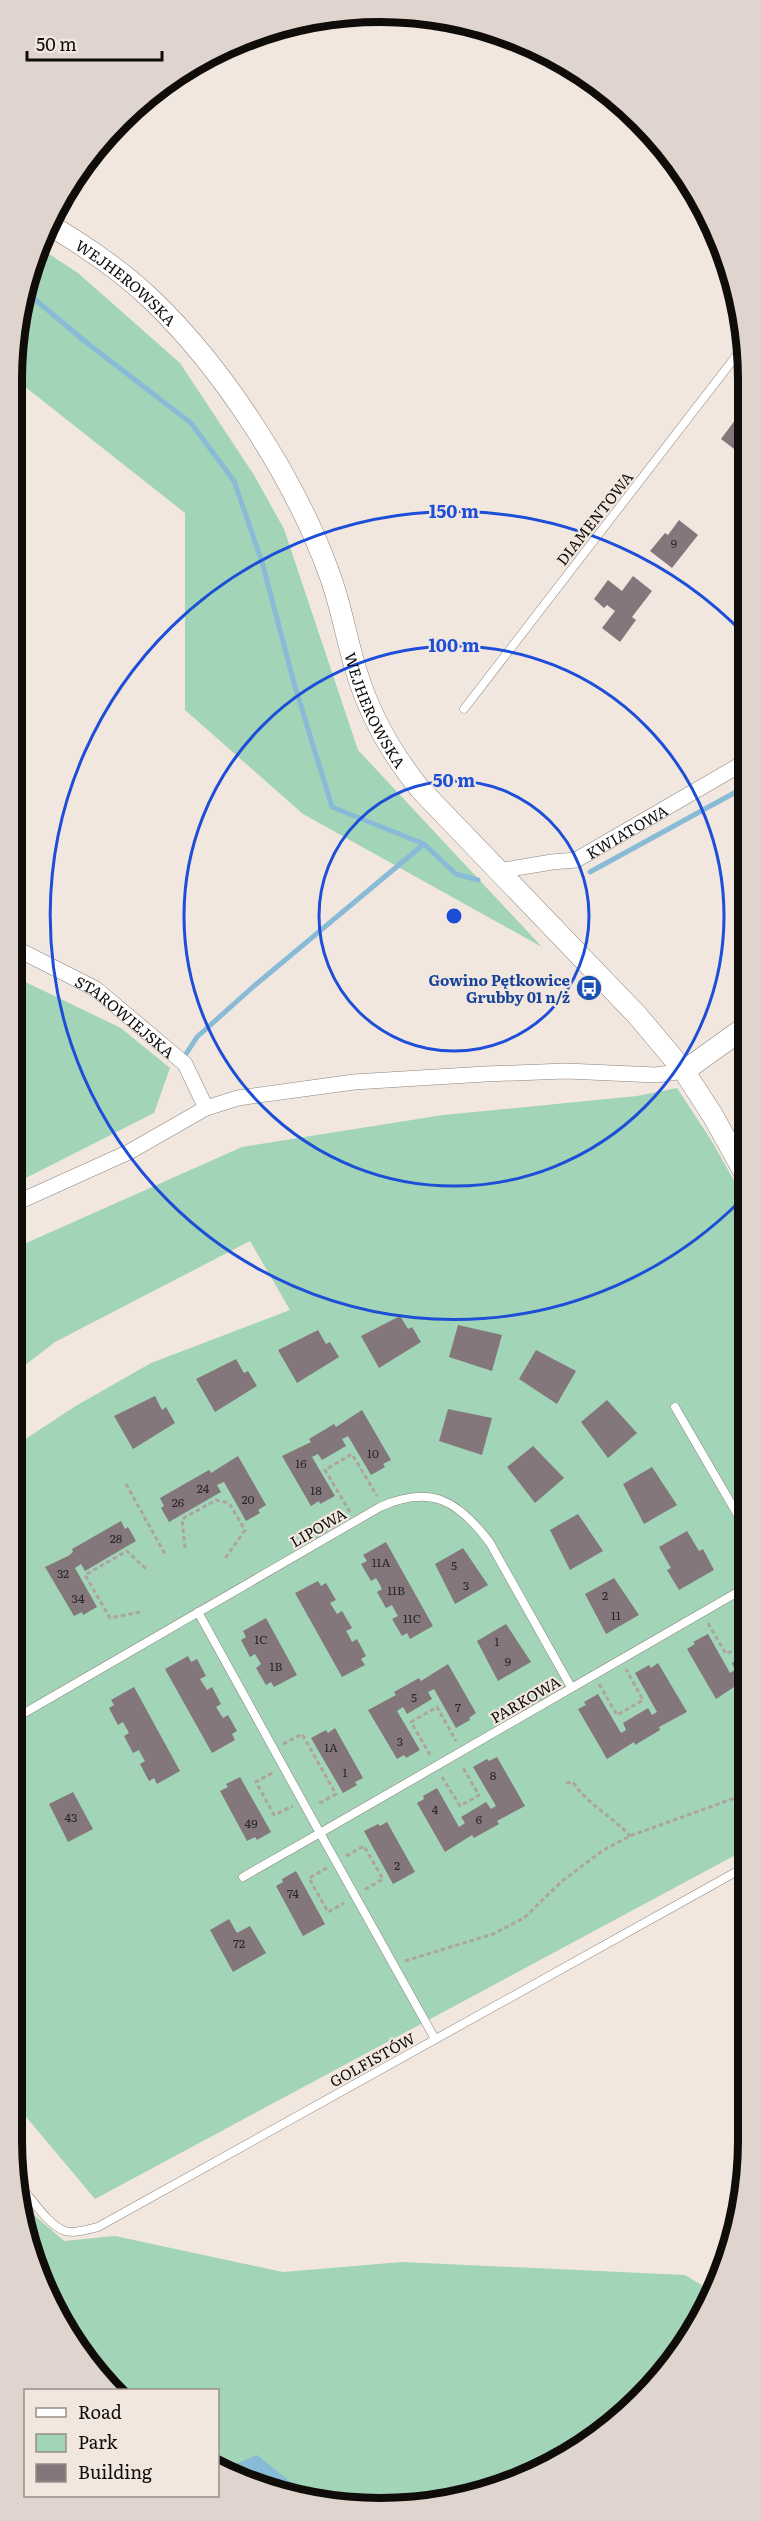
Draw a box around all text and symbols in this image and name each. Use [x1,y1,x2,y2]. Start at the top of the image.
scale bar [27,24,162,62]
text: 50 m [36,30,77,57]
street label: WEJHEROWSKA [72,233,182,330]
street label: DIAMENTOWA [550,466,638,570]
text: 150 m [429,497,479,524]
house number: 9 [671,534,677,552]
text: 100 m [428,631,480,658]
street label: WEJHEROWSKA [340,649,412,772]
text: 50 m [433,766,475,793]
street label: KWIATOWA [581,798,671,864]
centre of rings [444,906,464,926]
place label: Gowino Pętkowice Grubby 01 n/ż [429,968,571,1008]
street label: STAROWIEJSKA [71,969,180,1063]
bus stop icon: Gowino Pętkowice Grubby 01 n/ż [574,973,604,1003]
house number: 10 [367,1444,379,1462]
house number: 16 [295,1454,307,1472]
house number: 24 [197,1479,210,1497]
house number: 18 [310,1481,322,1499]
house number: 20 [241,1490,255,1508]
house number: 26 [172,1493,185,1511]
street label: LIPOWA [286,1502,350,1552]
house number: 28 [110,1529,123,1547]
house number: 11A [372,1553,390,1571]
house number: 5 [451,1556,457,1574]
house number: 32 [57,1564,69,1582]
house number: 3 [463,1576,469,1594]
house number: 11B [387,1581,405,1599]
house number: 2 [602,1586,608,1604]
house number: 34 [71,1589,85,1607]
house number: 11 [611,1606,621,1624]
house number: 11C [403,1609,421,1627]
house number: 1C [254,1630,268,1648]
house number: 1 [495,1632,500,1650]
house number: 9 [505,1652,511,1670]
house number: 1B [270,1657,282,1675]
street label: PARKOWA [486,1670,564,1728]
house number: 5 [411,1688,417,1706]
house number: 7 [455,1698,461,1716]
house number: 3 [397,1732,403,1750]
house number: 1A [324,1738,338,1756]
house number: 1 [343,1763,348,1781]
house number: 8 [490,1766,497,1784]
house number: 4 [432,1800,439,1818]
house number: 43 [64,1808,78,1826]
house number: 6 [476,1810,483,1828]
house number: 49 [245,1814,257,1832]
house number: 2 [394,1856,400,1874]
house number: 74 [287,1884,299,1902]
house number: 72 [233,1934,245,1952]
street label: GOLFISTÓW [325,2026,420,2092]
legend [24,2389,219,2497]
text: Road [78,2398,122,2425]
text: Park [78,2428,119,2455]
text: Building [78,2458,153,2485]

